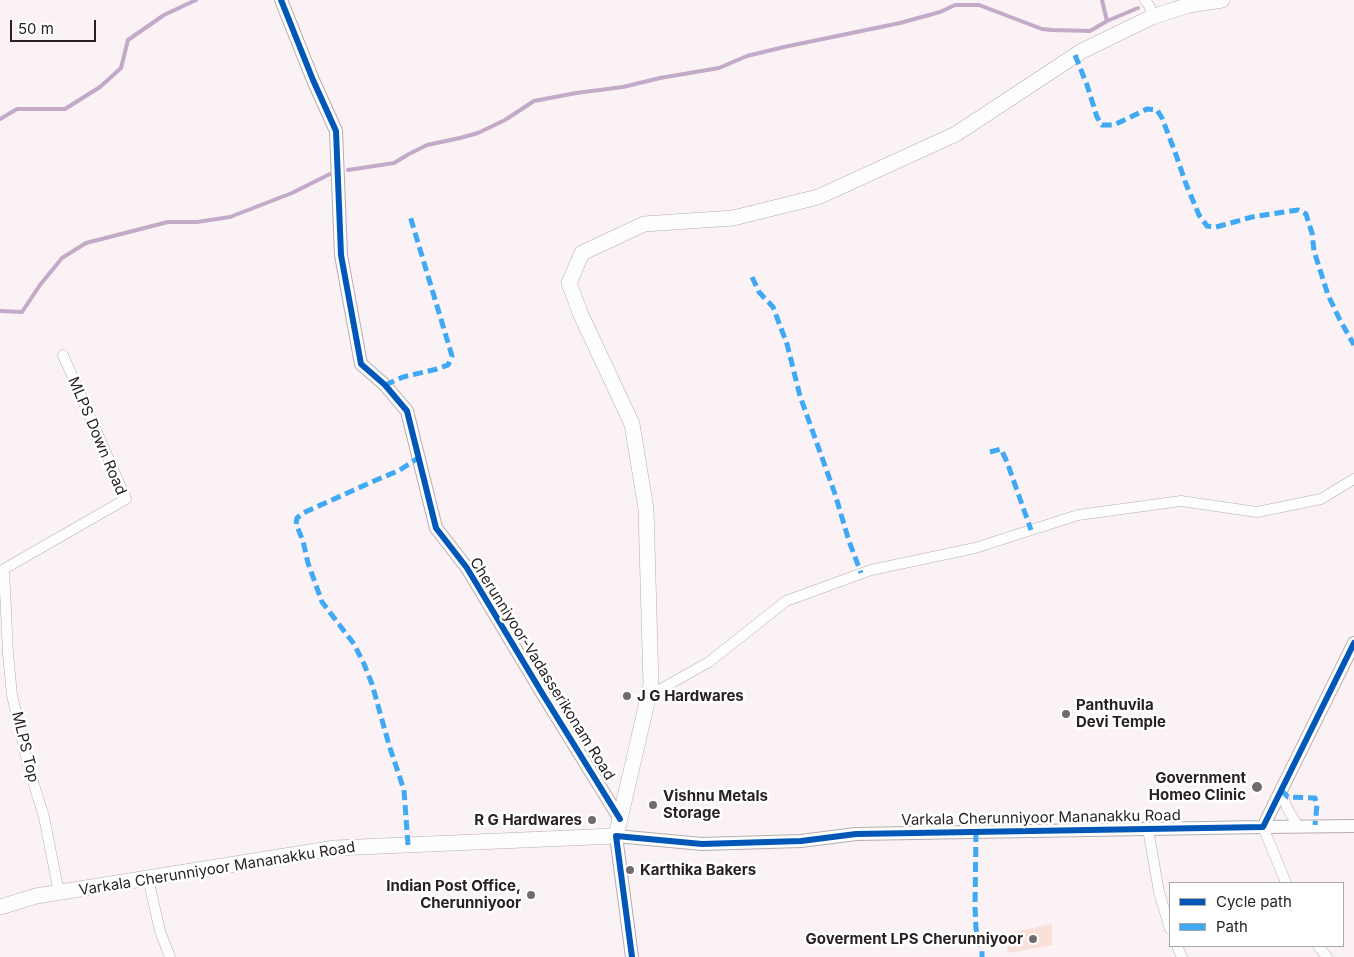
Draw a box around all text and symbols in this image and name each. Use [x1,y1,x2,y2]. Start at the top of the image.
scale bar [12,10,99,42]
text: 50 m [18,19,54,38]
street label: MLPS Down Road [64,374,130,498]
street label: Cherunniyoor-Vadasserikonam Road [466,554,618,784]
place label: J G Hardwares [637,687,744,705]
marker: J G Hardwares [621,690,633,702]
place label: Panthuvila Devi Temple [1076,696,1166,731]
marker: Panthuvila Devi Temple [1060,708,1072,720]
street label: MLPS Top [8,710,42,784]
place label: Government Homeo Clinic [1149,769,1246,804]
marker: Government Homeo Clinic [1250,780,1264,794]
place label: Vishnu Metals Storage [663,787,768,822]
marker: Vishnu Metals Storage [647,799,659,811]
street label: Varkala Cherunniyoor Mananakku Road [901,807,1181,829]
place label: R G Hardwares [474,811,582,829]
marker: R G Hardwares [586,814,598,826]
street label: Varkala Cherunniyoor Mananakku Road [78,838,356,900]
place label: Karthika Bakers [640,861,756,879]
marker: Karthika Bakers [624,864,636,876]
place label: Indian Post Office, Cherunniyoor [386,877,521,912]
legend [1169,882,1344,947]
marker: Indian Post Office, Cherunniyoor [525,889,537,901]
text: Cycle path [1216,892,1292,911]
text: Path [1216,917,1248,936]
place label: Goverment LPS Cherunniyoor [806,930,1023,948]
marker: Goverment LPS Cherunniyoor [1027,933,1039,945]

